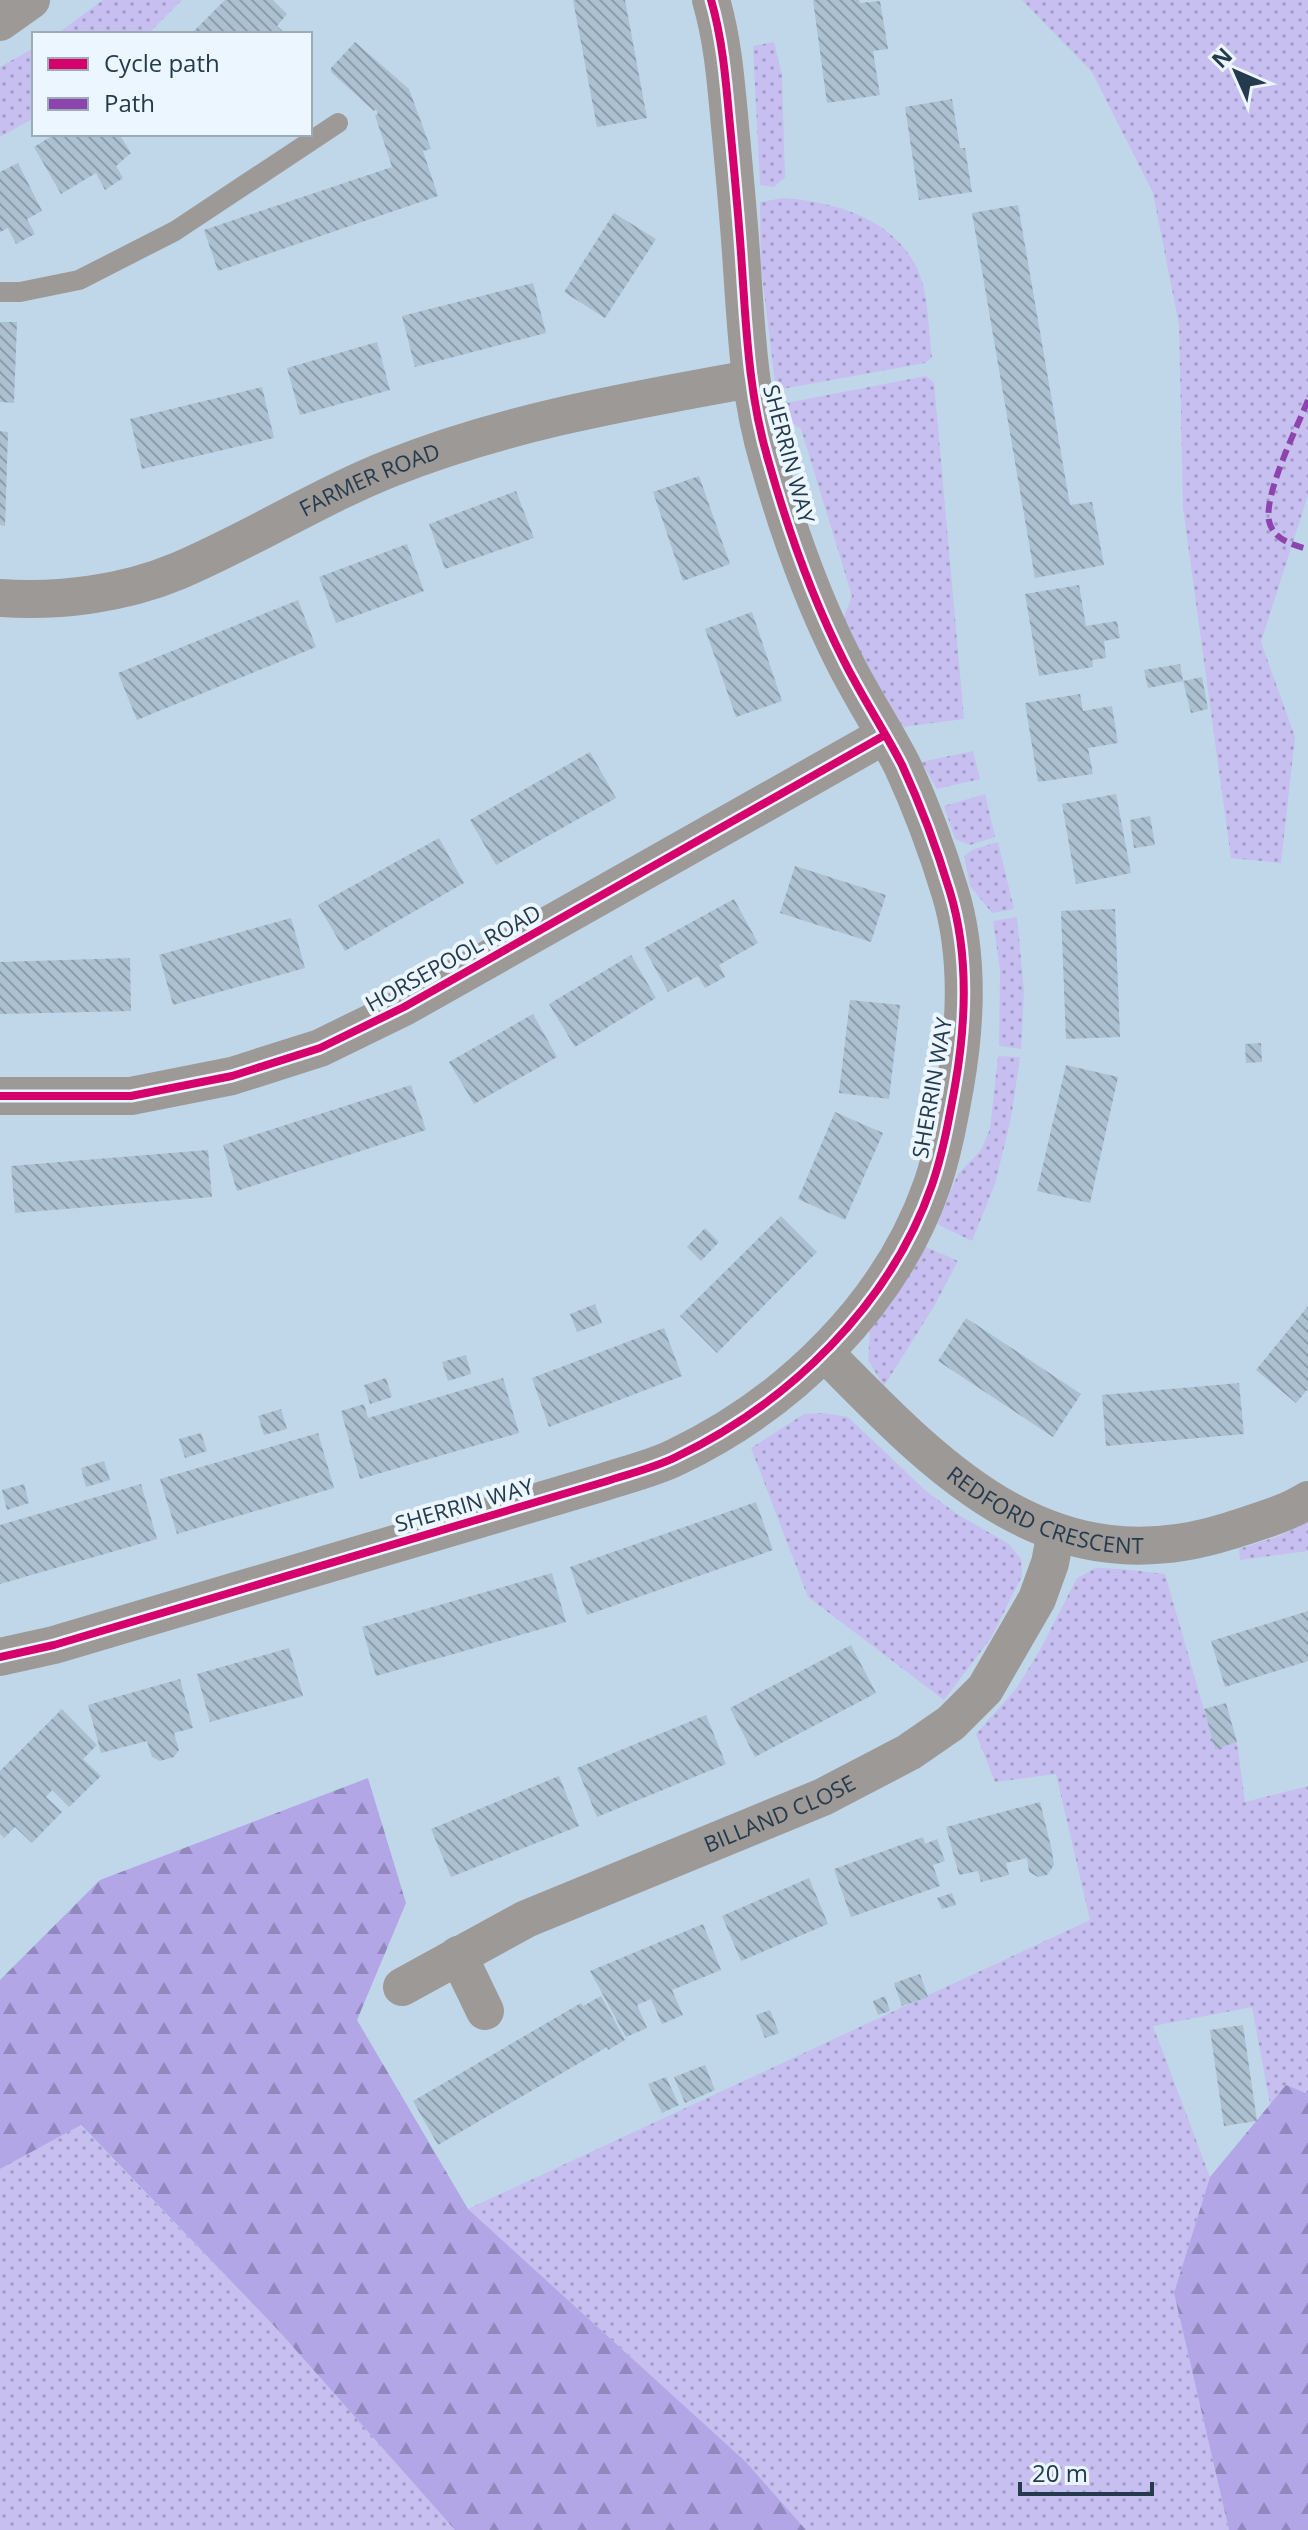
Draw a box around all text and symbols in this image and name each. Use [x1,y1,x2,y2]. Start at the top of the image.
legend [32,32,312,136]
north arrow [1196,32,1276,112]
text: N [1204,40,1238,74]
text: Cycle path [104,46,220,79]
text: Path [104,86,155,119]
street label: SHERRIN WAY [757,381,823,527]
street label: FARMER ROAD [294,435,444,523]
street label: HORSEPOOL ROAD [359,896,546,1018]
street label: SHERRIN WAY [904,1014,958,1161]
street label: REDFORD CRESCENT [941,1458,1144,1560]
street label: SHERRIN WAY [391,1470,537,1538]
street label: BILLAND CLOSE [699,1767,860,1858]
scale bar [1020,2446,1152,2496]
text: 20 m [1032,2456,1088,2489]

